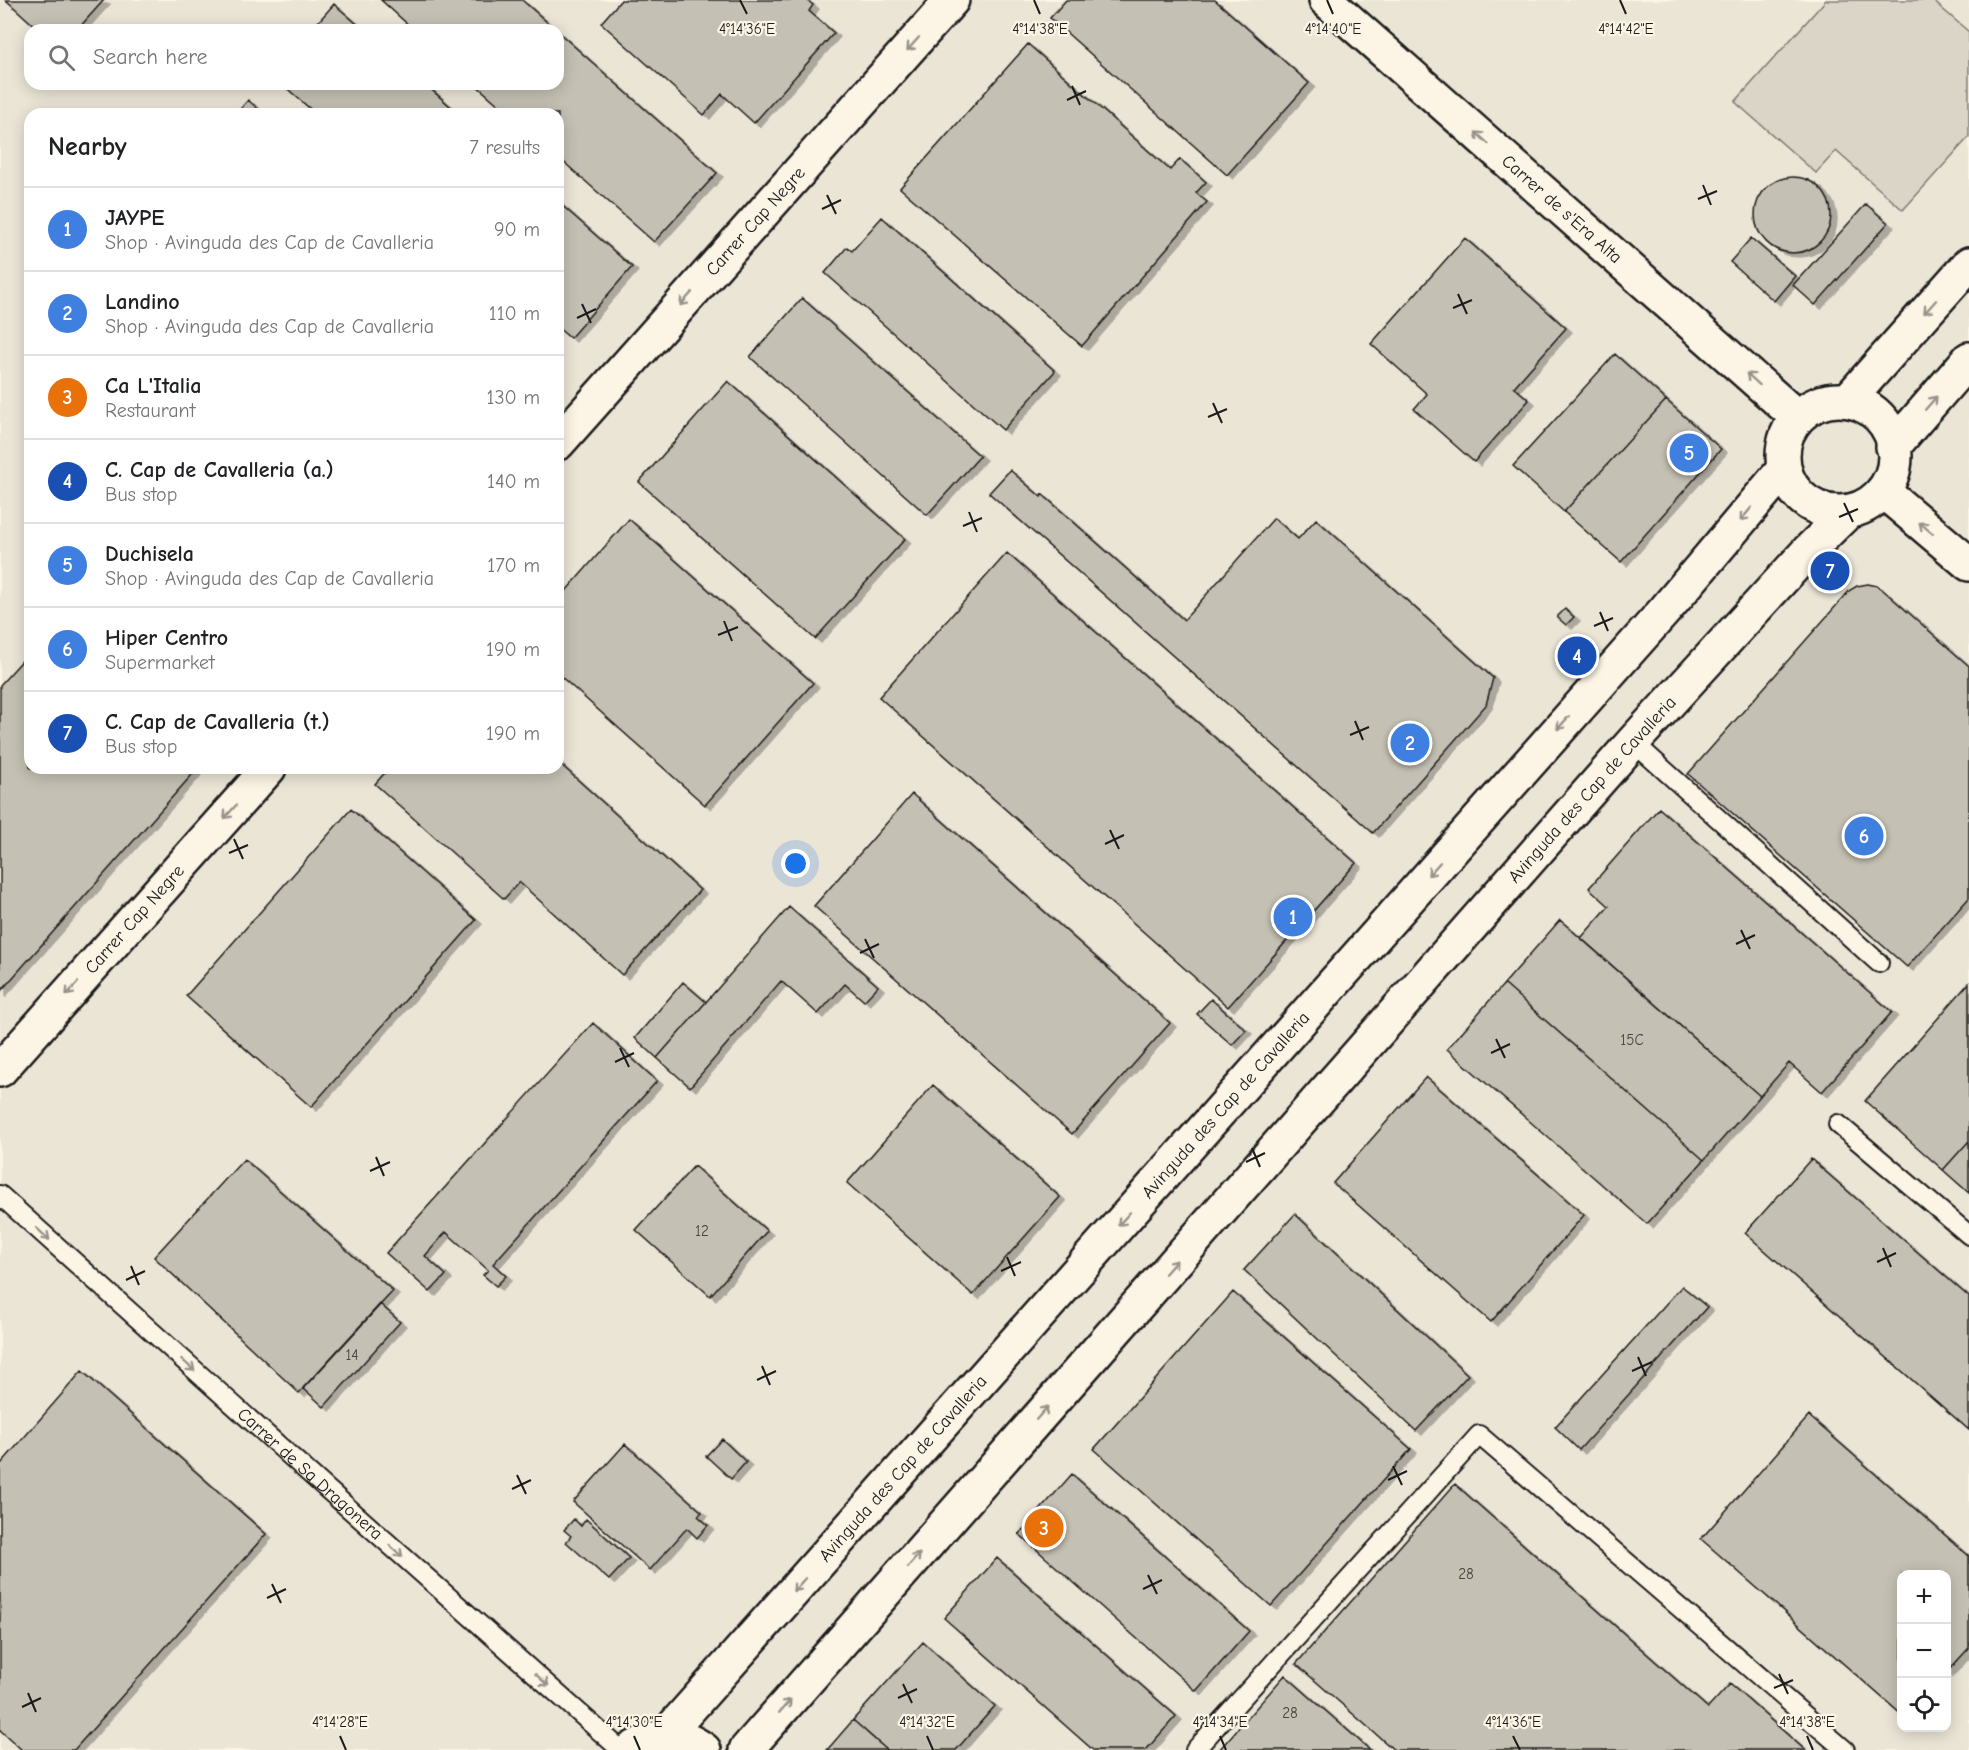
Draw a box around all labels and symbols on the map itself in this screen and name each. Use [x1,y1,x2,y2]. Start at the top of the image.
text: 4°14'36"E [719,20,775,38]
text: 4°14'38"E [1012,20,1068,38]
text: 4°14'40"E [1305,20,1361,38]
text: 4°14'42"E [1598,20,1654,38]
one-way arrow [906,36,920,51]
one-way arrow [1475,131,1490,145]
street label: Carrer de s'Era Alta [1497,150,1626,268]
street label: Carrer Cap Negre [702,163,810,280]
one-way arrow [679,291,693,306]
one-way arrow [1923,299,1937,314]
one-way arrow [1746,372,1762,386]
one-way arrow [1924,396,1938,411]
pin: 5 [1670,430,1708,476]
one-way arrow [1739,506,1753,521]
one-way arrow [1919,521,1934,535]
pin: 7 [1810,548,1850,594]
pin: 4 [1558,634,1596,678]
street label: Avinguda des Cap de Cavalleria [1504,692,1681,887]
one-way arrow [1556,715,1570,730]
pin: 2 [1390,720,1430,766]
one-way arrow [223,804,237,819]
pin: 6 [1844,814,1884,858]
your location [781,849,810,878]
street label: Carrer Cap Negre [81,861,189,978]
one-way arrow [1427,861,1441,876]
pin: 1 [1274,894,1312,940]
one-way arrow [65,981,79,996]
street label: Avinguda des Cap de Cavalleria [1137,1008,1314,1203]
house number: 15C [1620,1031,1644,1049]
one-way arrow [1117,1211,1131,1226]
house number: 12 [695,1222,709,1240]
one-way arrow [36,1227,51,1241]
one-way arrow [1164,1260,1178,1275]
house number: 14 [345,1346,359,1364]
one-way arrow [181,1358,196,1372]
street label: Avinguda des Cap de Cavalleria [815,1371,992,1566]
street label: Carrer de Sa Dragonera [233,1404,387,1545]
one-way arrow [1036,1405,1049,1421]
pin: 3 [1024,1506,1064,1550]
one-way arrow [388,1544,403,1558]
one-way arrow [907,1553,921,1568]
house number: 28 [1458,1565,1474,1583]
one-way arrow [792,1577,806,1592]
one-way arrow [534,1673,549,1687]
one-way arrow [778,1699,792,1714]
house number: 28 [1282,1704,1298,1722]
text: 4°14'28"E [312,1713,368,1731]
text: 4°14'30"E [606,1713,662,1731]
text: 4°14'32"E [899,1713,955,1731]
text: 4°14'34"E [1192,1713,1248,1731]
text: 4°14'36"E [1485,1713,1541,1731]
text: 4°14'38"E [1779,1713,1835,1731]

